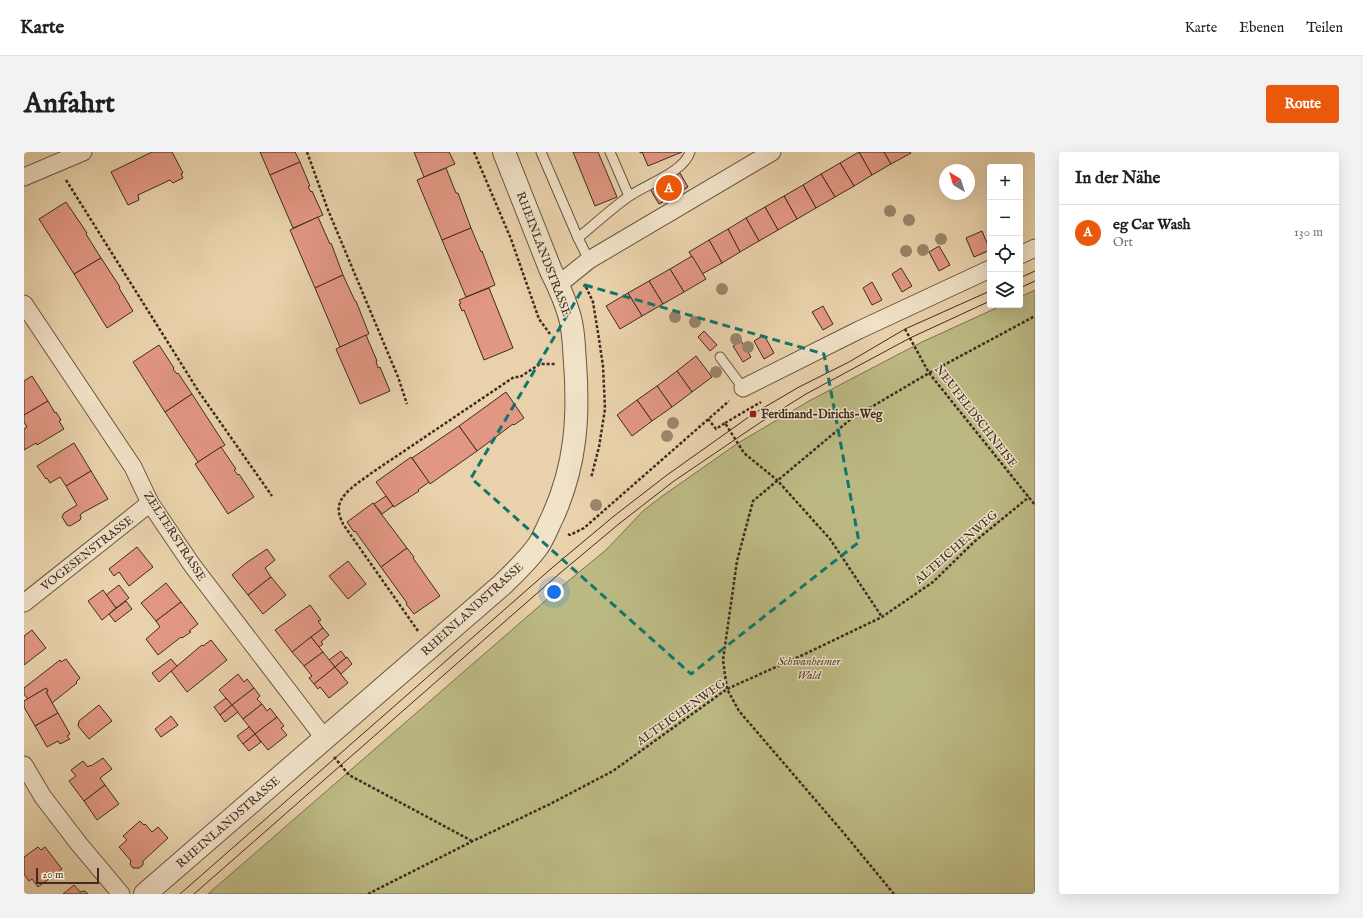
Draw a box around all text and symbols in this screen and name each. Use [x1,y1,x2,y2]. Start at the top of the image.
text: Karte [20,16,64,40]
text: Karte [1185,19,1217,37]
text: Ebenen [1239,19,1284,37]
text: Teilen [1306,19,1343,37]
button: Route [1266,85,1339,123]
text: Anfahrt [24,87,115,122]
north arrow [939,164,975,200]
map controls [987,164,1023,308]
button: + [987,164,1023,200]
text: In der Nähe [1075,168,1160,189]
pin: A [656,173,682,203]
street label: RHEINLANDSTRASSE [513,190,574,319]
button: − [987,200,1023,236]
text: eg Car Wash [1113,215,1190,234]
text: A [1084,224,1092,241]
text: 130 m [1294,224,1323,241]
text: Ort [1113,234,1133,251]
button: locate [987,236,1023,272]
button: layers [987,272,1023,308]
street label: NEUFELDSCHNEISE [931,362,1020,471]
place label: Ferdinand-Dirichs-Weg [761,407,883,423]
marker: Ferdinand-Dirichs-Weg [748,409,758,419]
street label: ZELTERSTRASSE [140,489,209,584]
street label: ALTEICHENWEG [911,507,1001,588]
street label: VOGESENSTRASSE [37,513,136,595]
street label: RHEINLANDSTRASSE [418,559,527,659]
your location [544,582,564,602]
park label: Schwanheimer Wald [778,654,841,683]
street label: ALTEICHENWEG [633,676,729,749]
street label: RHEINLANDSTRASSE [173,773,283,872]
scale bar [36,866,99,885]
text: 20 m [42,868,63,882]

